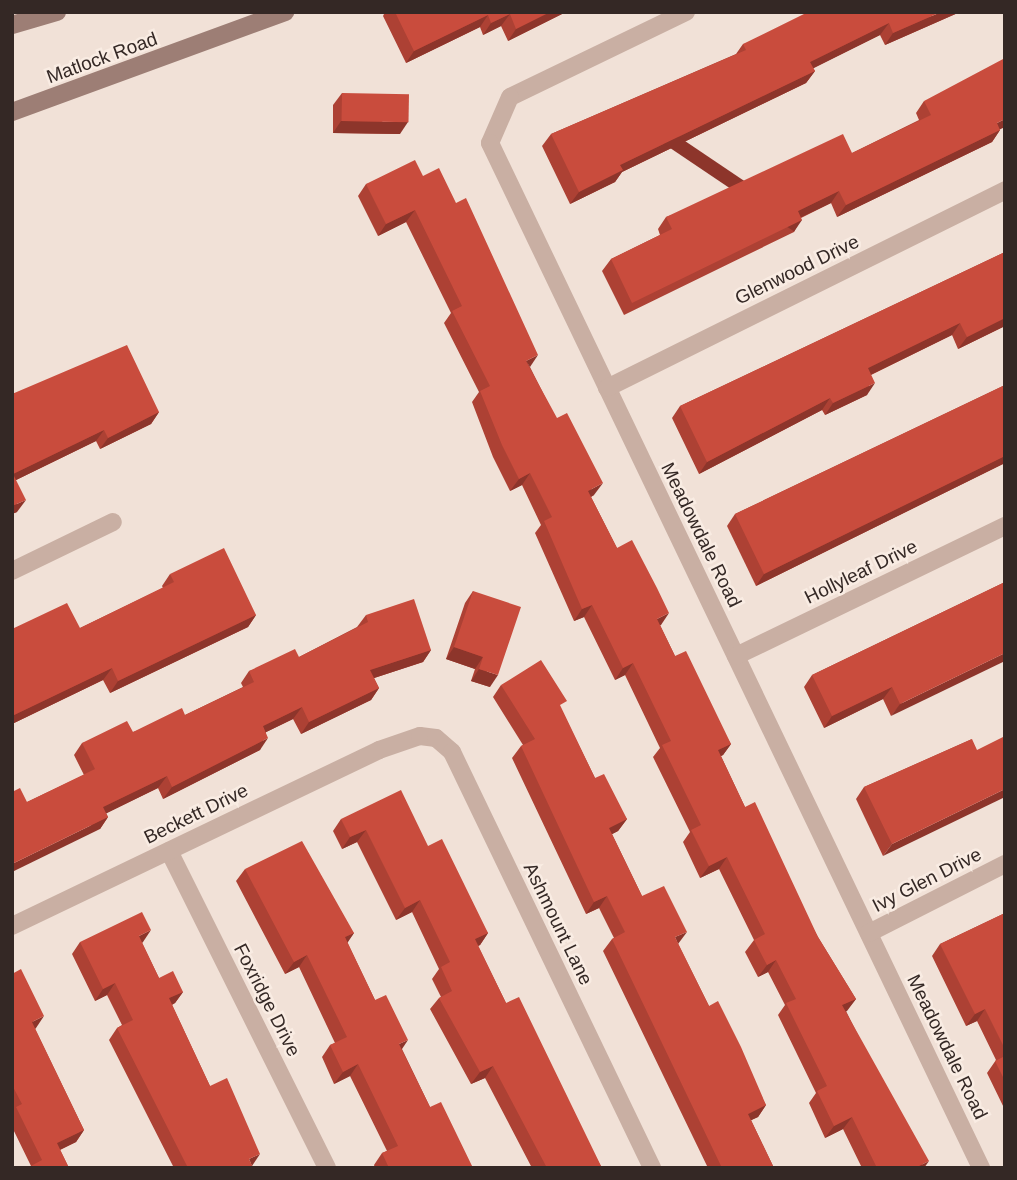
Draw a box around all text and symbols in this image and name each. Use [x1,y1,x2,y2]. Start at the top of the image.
street label: Matlock Road [44,27,160,89]
street label: Glenwood Drive [731,230,863,310]
street label: Meadowdale Road [656,459,746,611]
street label: Hollyleaf Drive [801,535,921,609]
street label: Beckett Drive [140,779,252,849]
street label: Ivy Glen Drive [869,843,985,917]
street label: Ashmount Lane [519,859,597,989]
street label: Foxridge Drive [229,940,305,1060]
street label: Meadowdale Road [902,971,992,1123]

